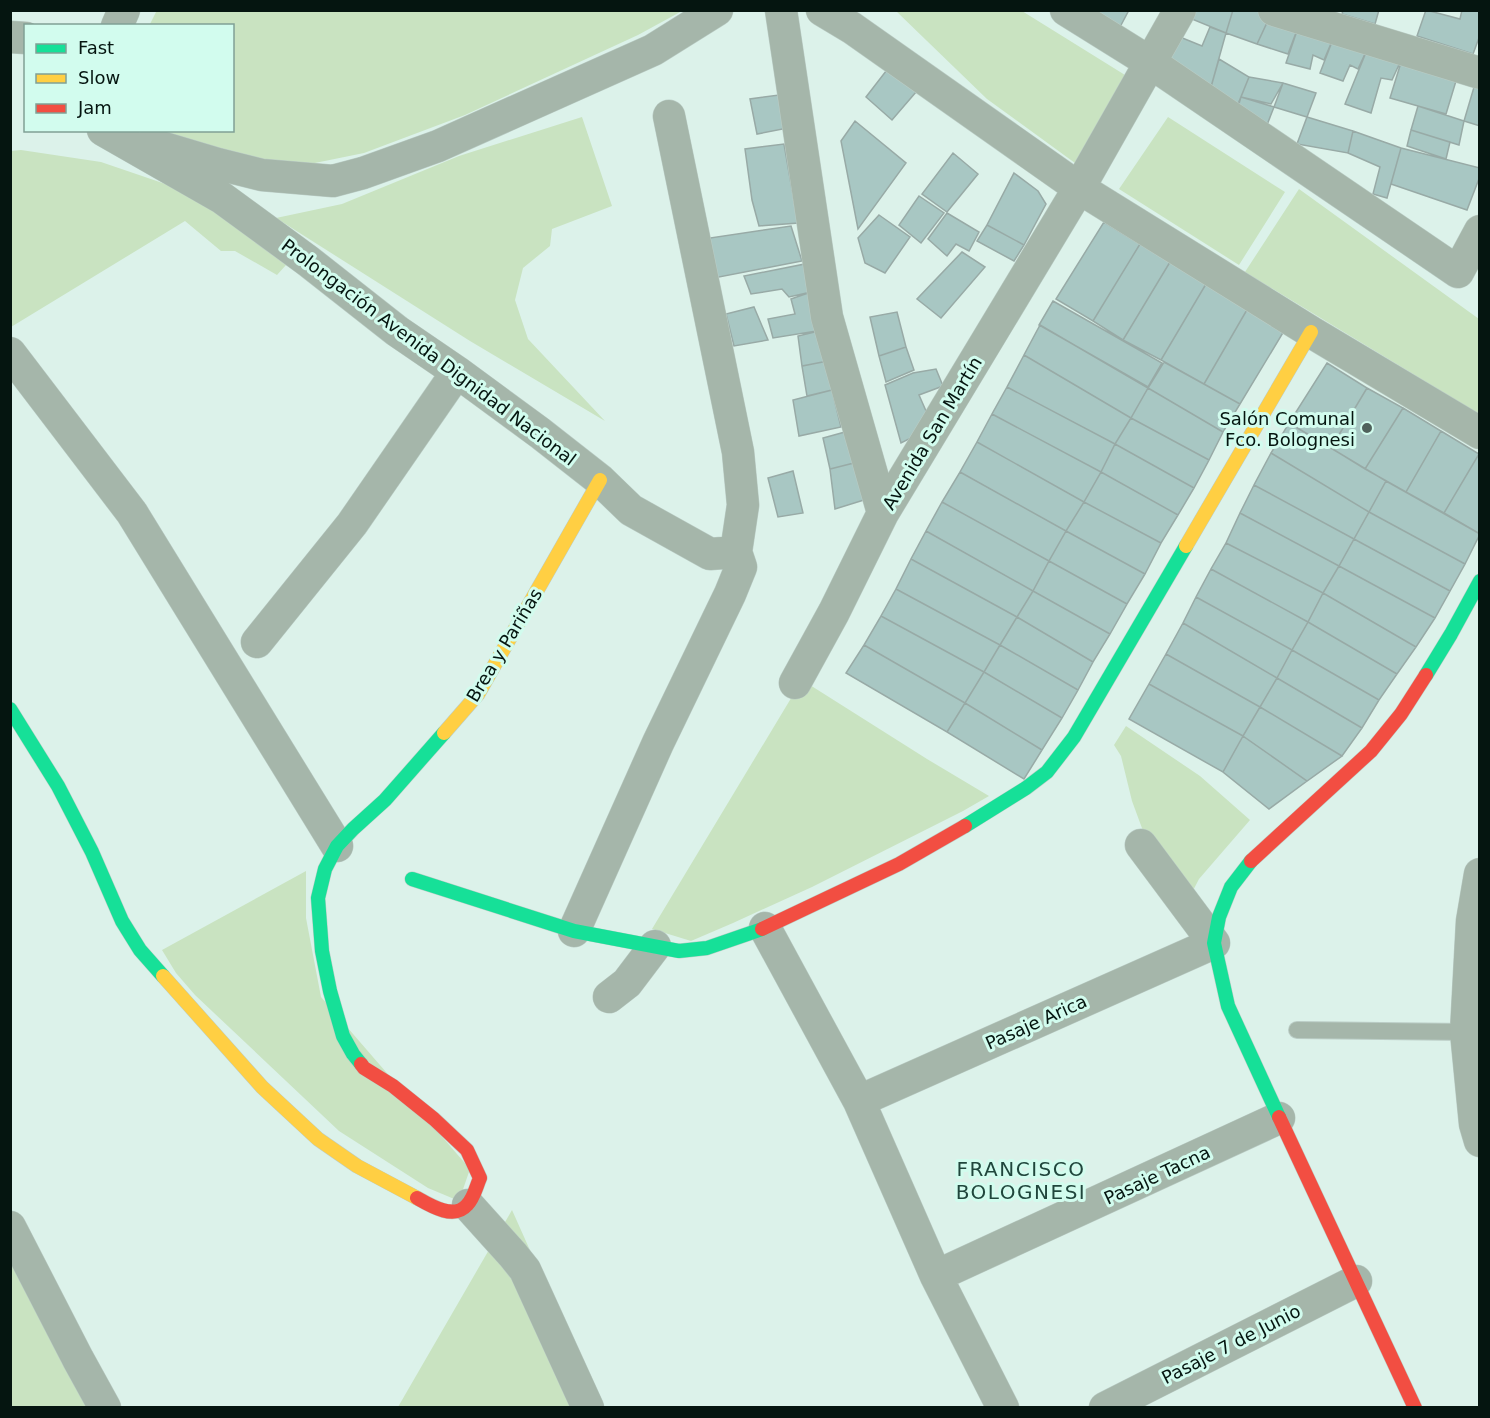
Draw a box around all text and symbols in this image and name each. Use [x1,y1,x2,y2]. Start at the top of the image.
legend [24,24,234,132]
text: Fast [78,37,114,58]
text: Slow [78,67,120,88]
text: Jam [77,97,112,118]
street label: Prolongación Avenida Dignidad Nacional [278,234,580,470]
street label: Avenida San Martín [878,353,986,513]
place label: Salón Comunal Fco. Bolognesi [1219,408,1355,450]
marker: Salón Comunal Fco. Bolognesi [1360,421,1374,435]
street label: Brea y Pariñas [462,584,546,706]
street label: Pasaje Arica [982,990,1090,1054]
street label: Pasaje Tacna [1101,1141,1213,1209]
district label: FRANCISCO BOLOGNESI [956,1157,1086,1204]
street label: Pasaje 7 de Junio [1158,1300,1304,1388]

